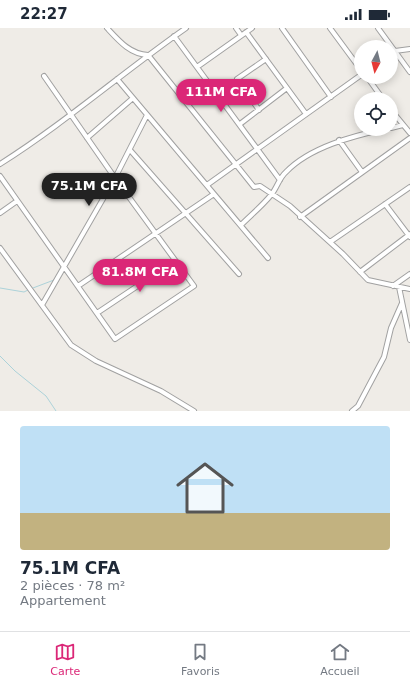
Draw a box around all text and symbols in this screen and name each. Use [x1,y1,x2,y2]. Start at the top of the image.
text: 22:27 [20,5,68,23]
north arrow [354,40,398,84]
map controls [354,40,398,136]
pin: 111M CFA [180,79,262,113]
text: 111M CFA [185,84,257,99]
button: locate [354,92,398,136]
pin: 75.1M CFA [43,173,135,207]
text: 75.1M CFA [51,178,127,193]
pin: 81.8M CFA [94,259,186,293]
text: 81.8M CFA [102,264,178,279]
icon: home [169,452,241,524]
text: 75.1M CFA [20,558,120,578]
text: 2 pièces · 78 m² [20,578,125,593]
text: Appartement [20,593,106,608]
tab: Carte [50,641,80,678]
tab: Favoris [181,641,220,678]
tab: Accueil [320,641,360,678]

